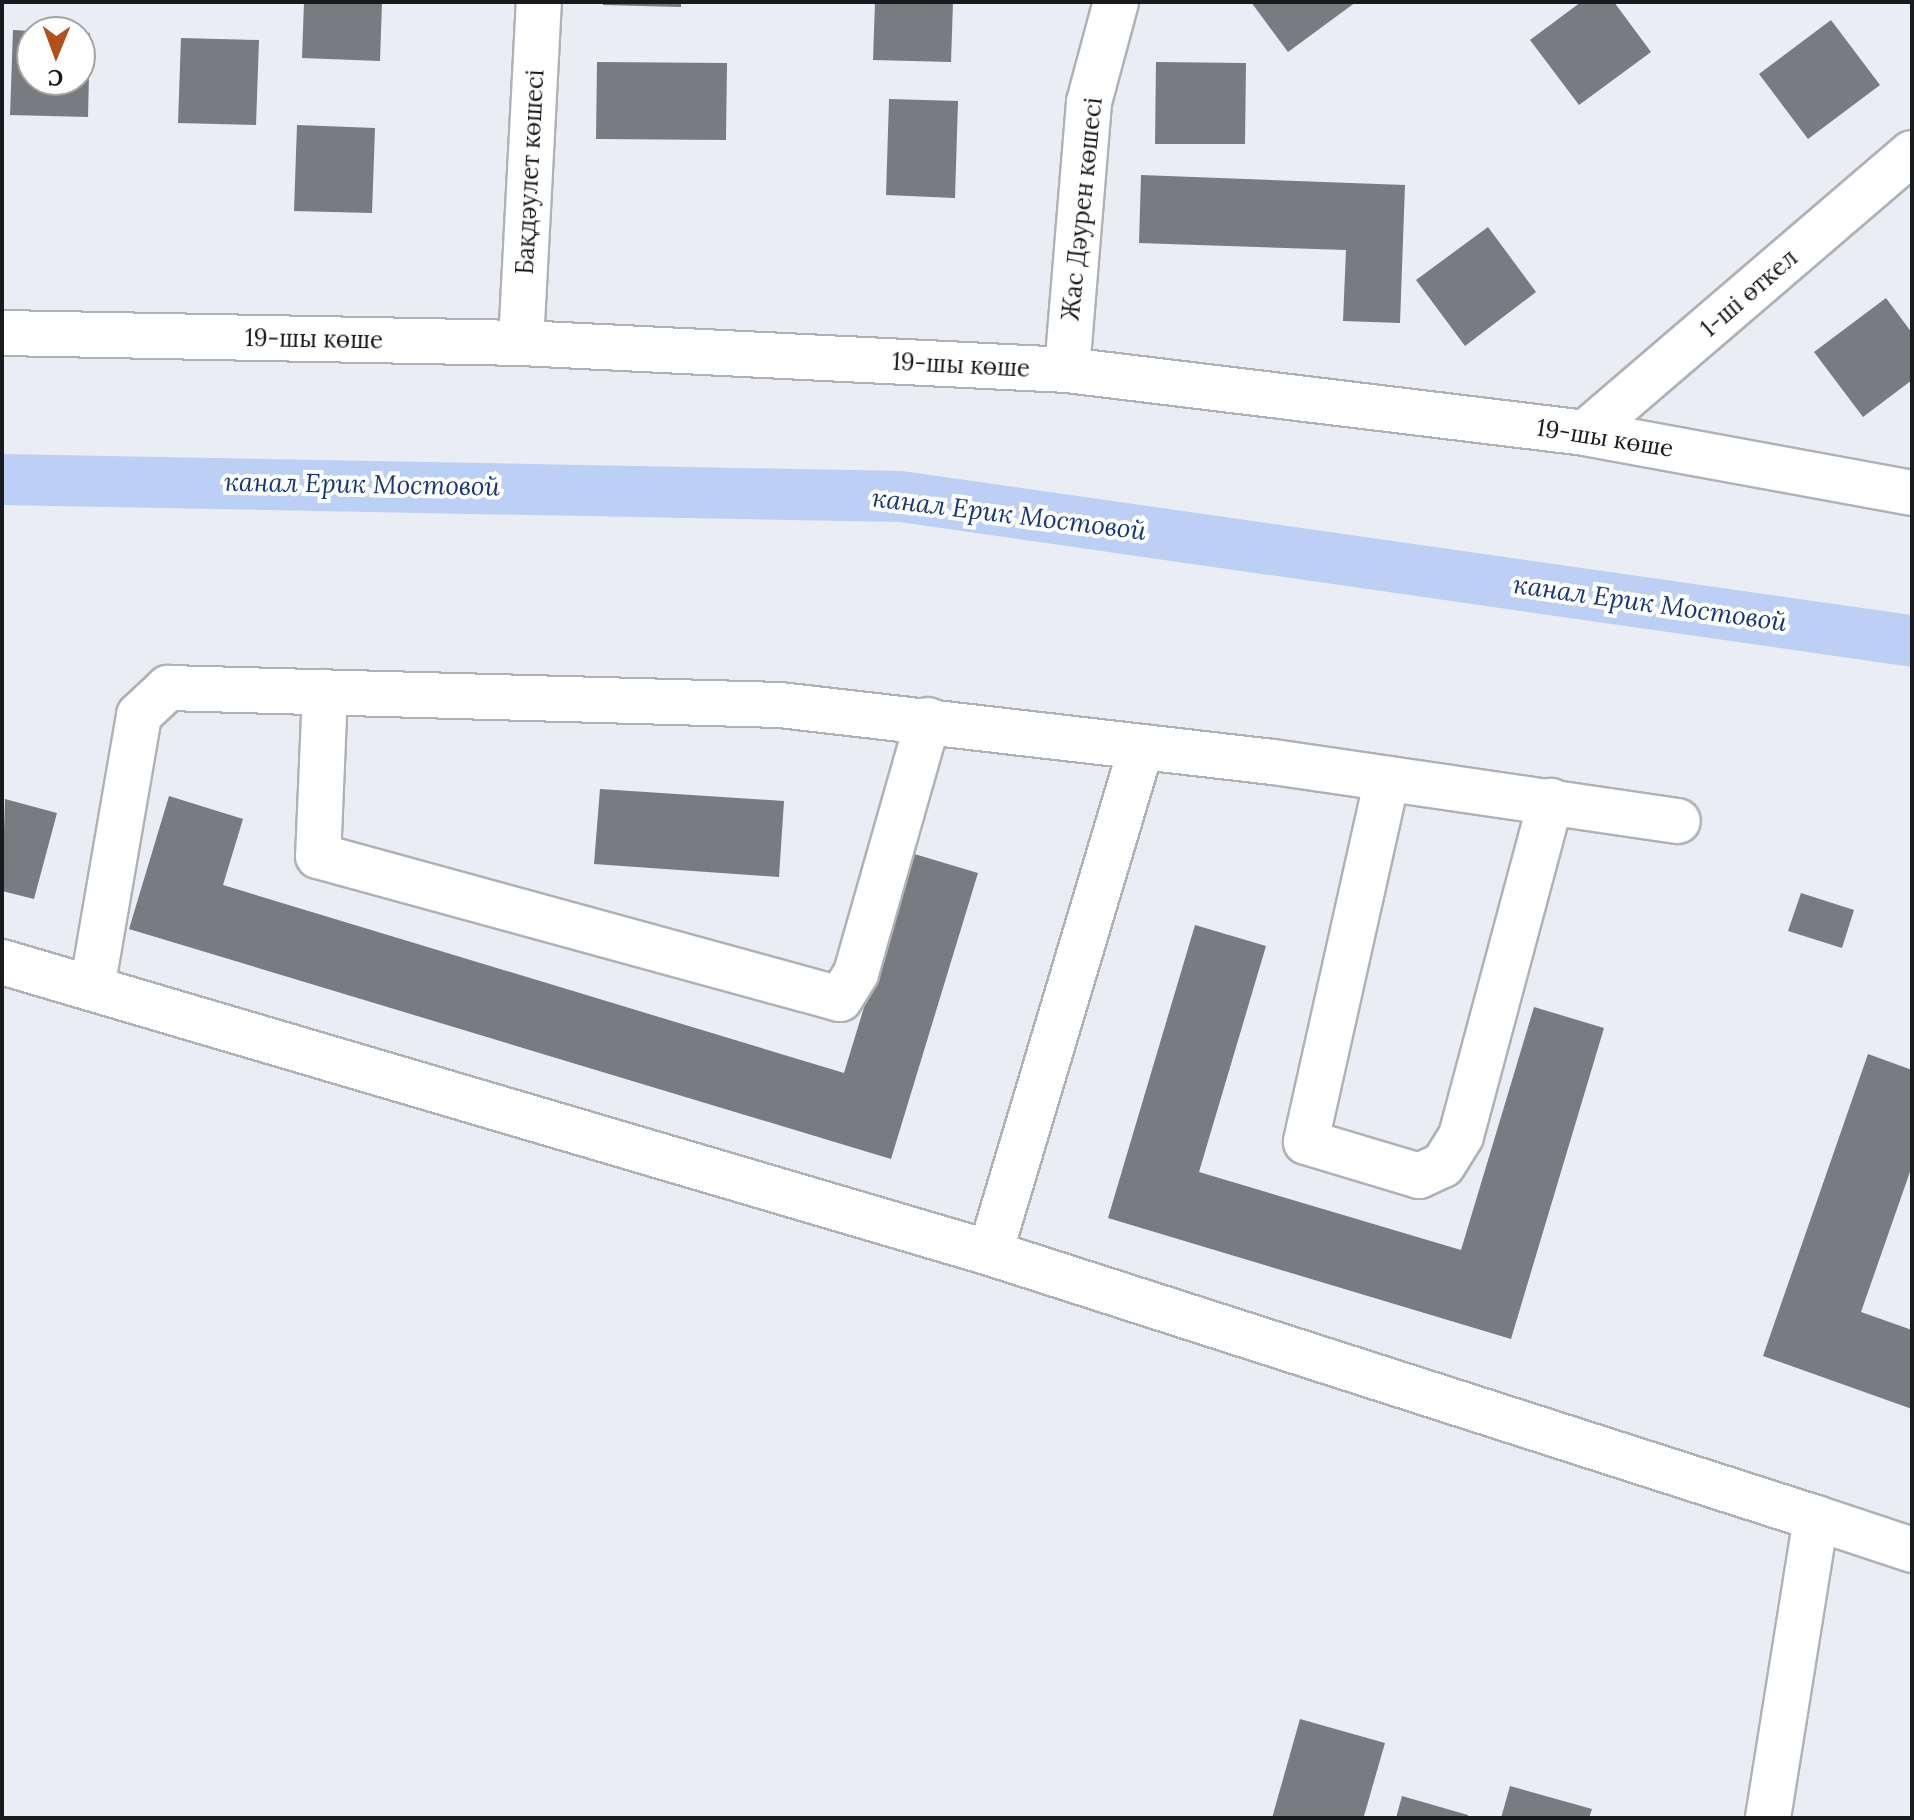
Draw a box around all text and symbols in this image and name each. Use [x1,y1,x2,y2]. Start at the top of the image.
north arrow [16,16,96,96]
text: С [48,64,63,92]
street label: Бақдәулет көшесi [510,69,550,275]
street label: Жас Дәурен көшесі [1056,96,1108,322]
street label: 1-шi өткел [1695,243,1803,343]
street label: 19-шы көше [245,323,383,355]
street label: 19-шы көше [891,347,1031,383]
street label: 19-шы көше [1535,413,1675,463]
water label: канал Ерик Мостовой [224,466,500,502]
water label: канал Ерик Мостовой [870,482,1148,546]
water label: канал Ерик Мостовой [1511,568,1789,638]

